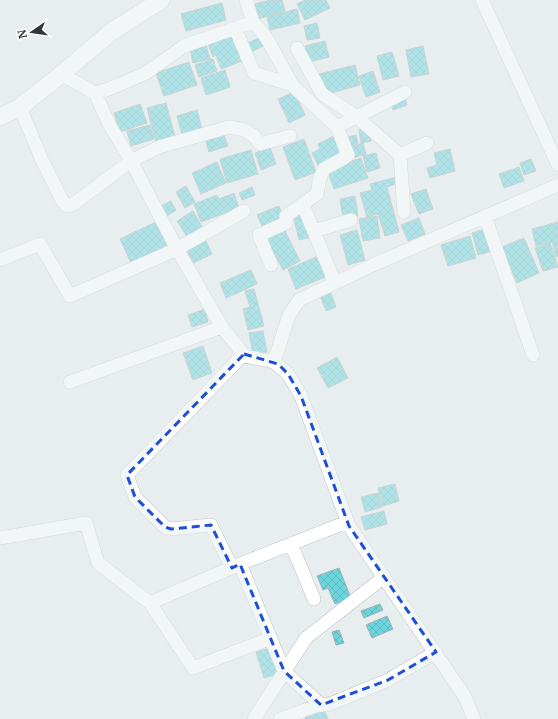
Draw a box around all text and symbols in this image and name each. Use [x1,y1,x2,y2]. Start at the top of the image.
north arrow [12,12,52,52]
text: N [14,28,30,40]

